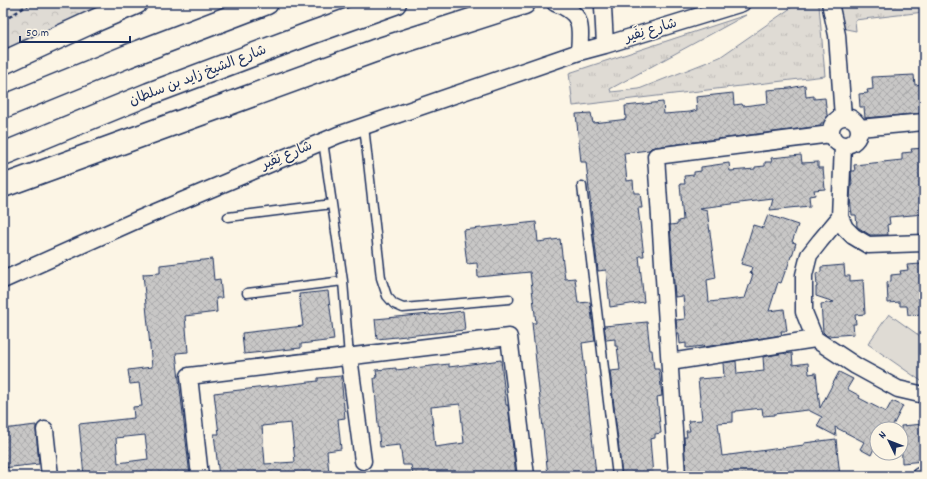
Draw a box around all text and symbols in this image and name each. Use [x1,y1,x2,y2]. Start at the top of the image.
street label: شارع نِفَير [621,13,680,49]
scale bar [20,18,130,44]
text: 50 m [26,25,49,42]
street label: شارع الشيخ زايد بن سلطان [126,40,270,112]
street label: شارع نِفَير [257,136,316,176]
north arrow [869,421,909,461]
text: N [875,428,891,443]

